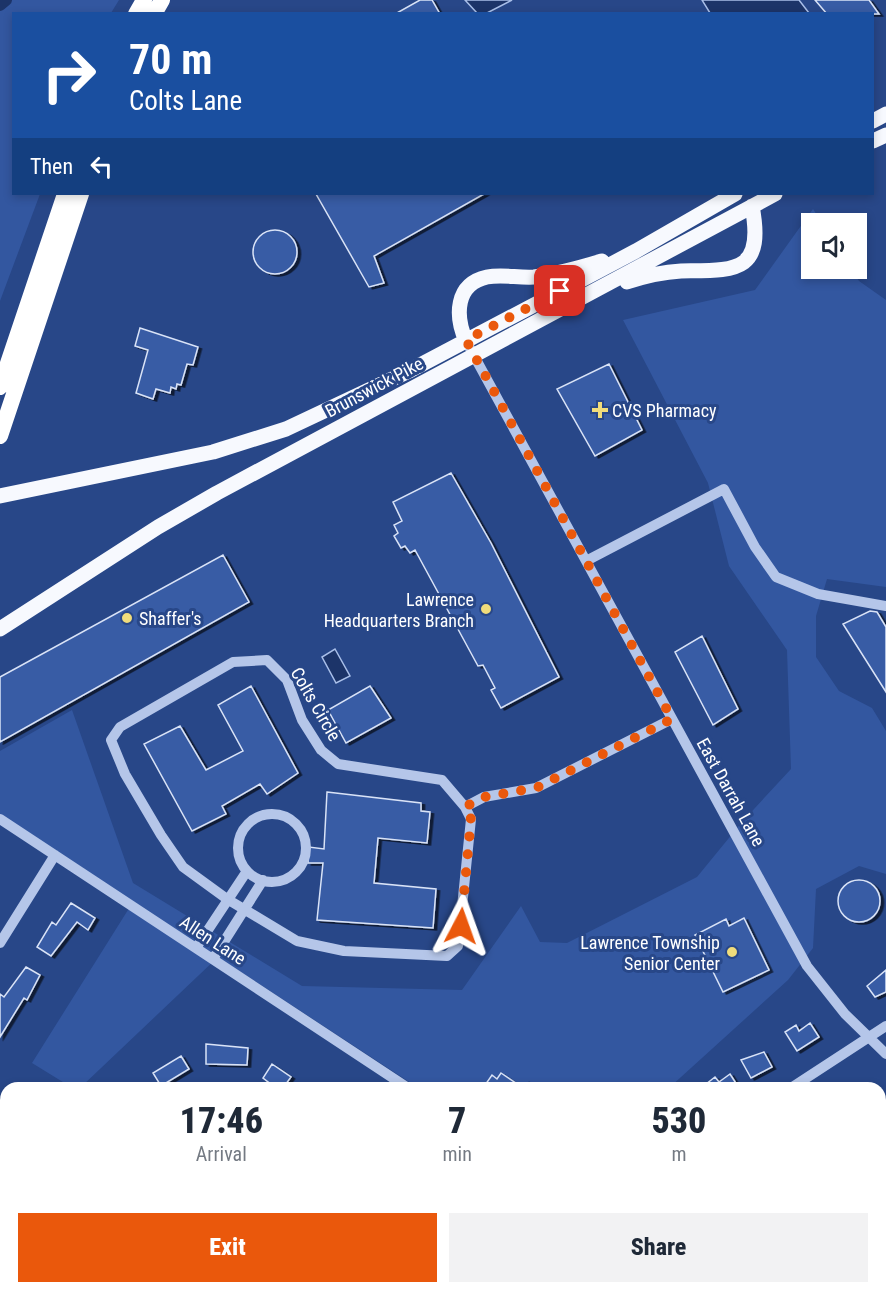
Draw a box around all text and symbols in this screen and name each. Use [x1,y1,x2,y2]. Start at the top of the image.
text: 70 m [129,35,212,84]
icon: right [30,36,108,114]
text: Colts Lane [129,85,242,117]
icon: left [85,150,118,183]
text: Then [30,154,73,179]
map controls [801,213,867,279]
button: sound [801,213,867,279]
pin [534,265,585,316]
icon: arrive [543,274,576,307]
street label: Brunswick Pike [321,352,427,422]
place label: CVS Pharmacy [612,400,717,421]
marker: CVS Pharmacy [593,403,607,417]
place label: Lawrence Headquarters Branch [324,589,474,631]
marker: Lawrence Headquarters Branch [479,602,493,616]
place label: Shaffer's [139,608,202,629]
marker: Shaffer's [120,611,134,625]
street label: Colts Circle [287,663,345,745]
street label: East Darrah Lane [693,734,769,850]
position arrow [429,894,493,958]
street label: Allen Lane [176,911,250,969]
place label: Lawrence Township Senior Center [580,932,721,974]
marker: Lawrence Township Senior Center [725,945,739,959]
text: 17:46 [180,1100,263,1142]
text: 7 [448,1100,466,1142]
text: 530 [651,1100,706,1142]
text: Arrival [196,1142,247,1166]
text: min [443,1142,472,1166]
text: m [671,1142,686,1166]
button: Exit [18,1213,437,1282]
button: Share [449,1213,868,1282]

